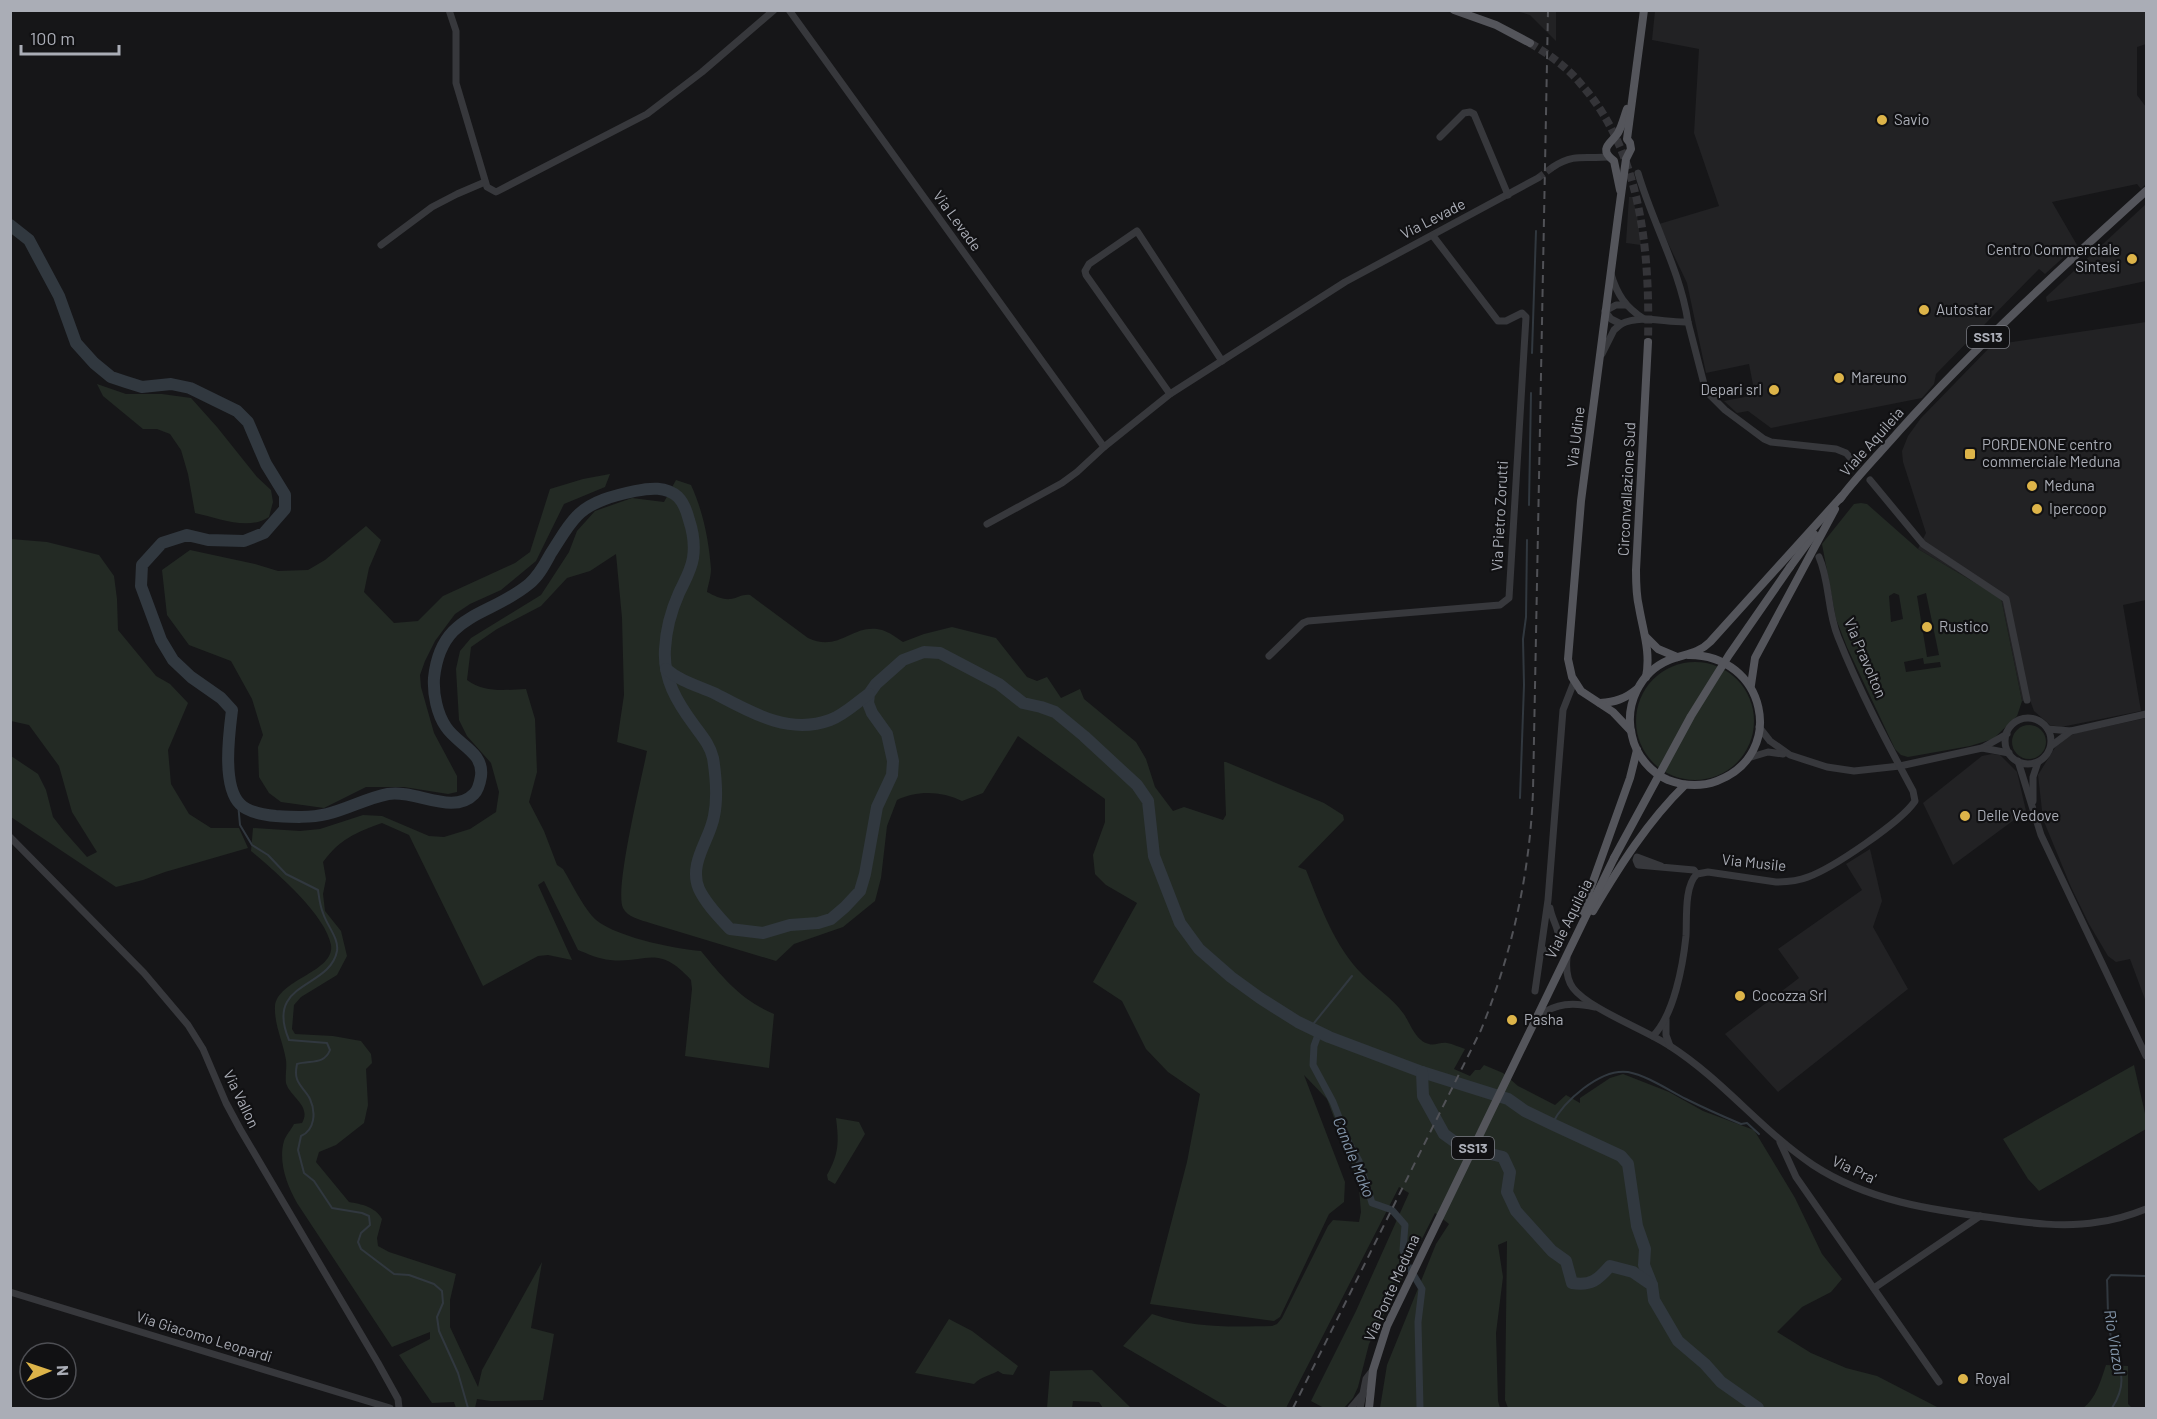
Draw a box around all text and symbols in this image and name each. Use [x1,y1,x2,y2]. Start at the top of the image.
scale bar [21,18,118,56]
text: 100 m [30,27,75,49]
place label: Savio [1894,110,1929,128]
marker: Savio [1875,113,1889,127]
street label: Via Levade [930,187,986,254]
street label: Via Levade [1397,194,1468,242]
place label: Centro Commerciale Sintesi [1987,240,2120,275]
marker: Centro Commerciale Sintesi [2125,252,2139,266]
place label: Autostar [1936,300,1993,318]
marker: Autostar [1917,303,1931,317]
road number: SS13 [1967,326,2009,348]
place label: Mareuno [1851,368,1907,386]
marker: Mareuno [1832,371,1846,385]
place label: Depari srl [1700,380,1762,398]
marker: Depari srl [1767,383,1781,397]
street label: Viale Aquileia [1836,403,1907,480]
street label: Via Udine [1562,405,1588,468]
street label: Circonvallazione Sud [1614,422,1638,556]
place label: PORDENONE centro commerciale Meduna [1982,435,2120,470]
marker: PORDENONE centro commerciale Meduna [1963,447,1977,461]
street label: Via Pietro Zorutti [1487,460,1511,572]
place label: Meduna [2044,476,2095,494]
marker: Meduna [2025,479,2039,493]
place label: Ipercoop [2049,499,2107,517]
marker: Ipercoop [2030,502,2044,516]
street label: Via Pravolton [1841,615,1891,700]
place label: Rustico [1939,617,1989,635]
marker: Rustico [1920,620,1934,634]
place label: Delle Vedove [1977,806,2059,824]
marker: Delle Vedove [1958,809,1972,823]
street label: Via Musile [1721,850,1787,874]
street label: Viale Aquileia [1541,876,1595,961]
place label: Cocozza Srl [1752,986,1827,1004]
marker: Cocozza Srl [1733,989,1747,1003]
place label: Pasha [1524,1010,1563,1028]
marker: Pasha [1505,1013,1519,1027]
street label: Via Vallon [220,1067,264,1130]
water label: Canale Mako [1330,1114,1379,1200]
road number: SS13 [1452,1137,1494,1159]
street label: Via Pra' [1829,1151,1879,1187]
street label: Via Ponte Meduna [1359,1231,1423,1344]
street label: Via Giacomo Leopardi [134,1307,275,1365]
water label: Rio Viazol [2101,1308,2130,1376]
north arrow [18,1341,78,1401]
text: N [54,1365,73,1376]
place label: Royal [1975,1369,2010,1387]
marker: Royal [1956,1372,1970,1386]

